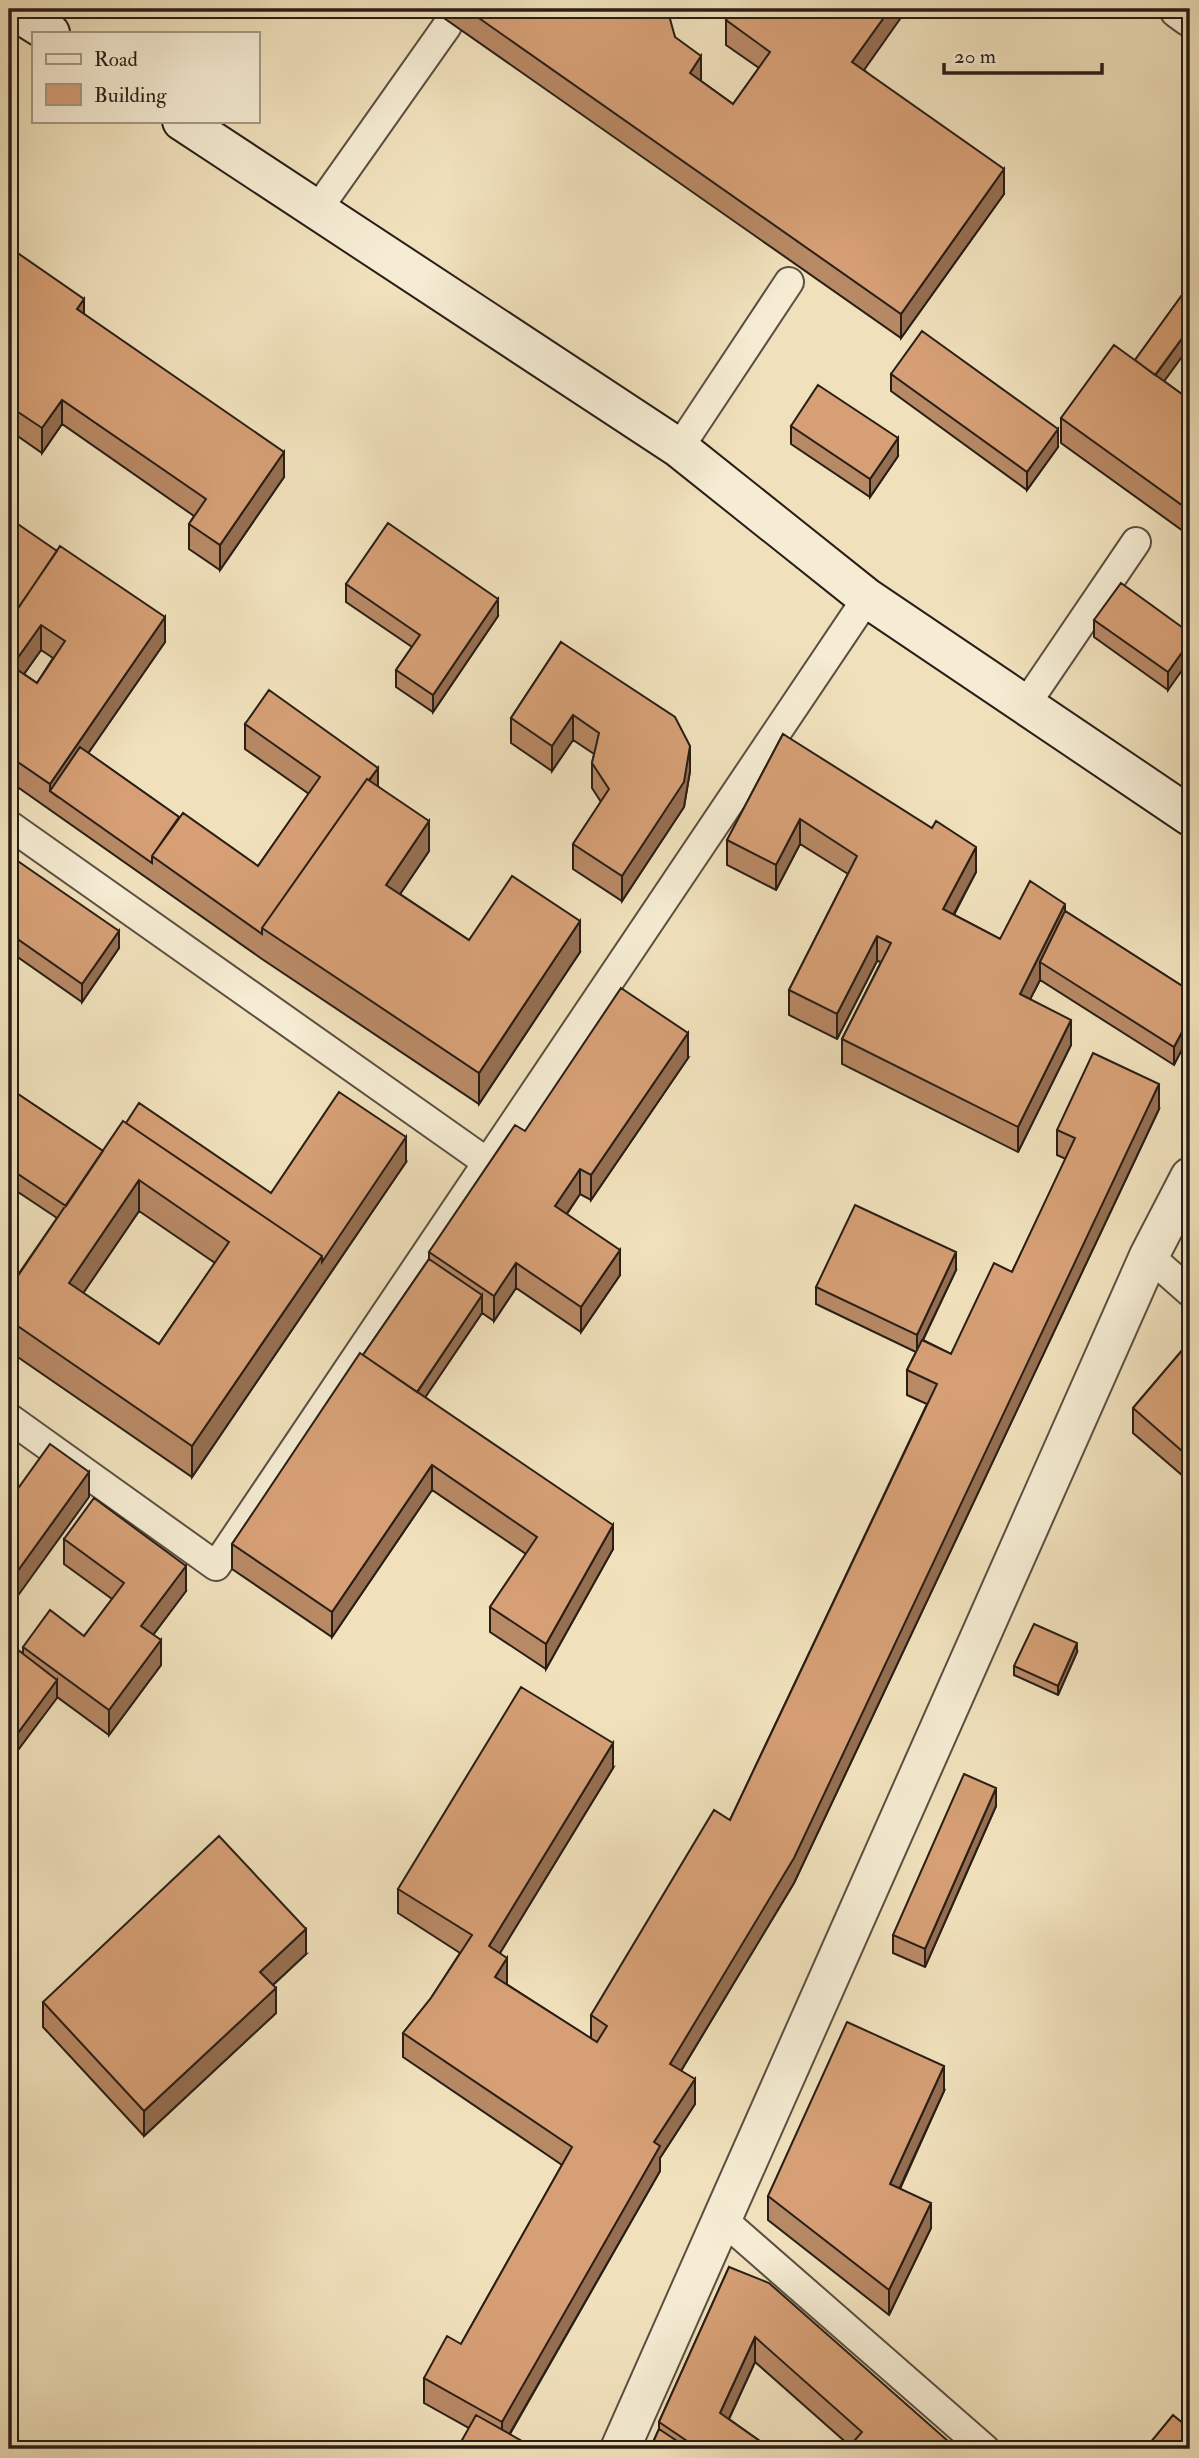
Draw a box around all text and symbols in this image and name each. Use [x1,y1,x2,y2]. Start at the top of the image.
legend [32,32,259,122]
scale bar [944,32,1101,76]
text: 20 m [954,43,996,70]
text: Road [94,46,139,73]
text: Building [94,82,167,109]

